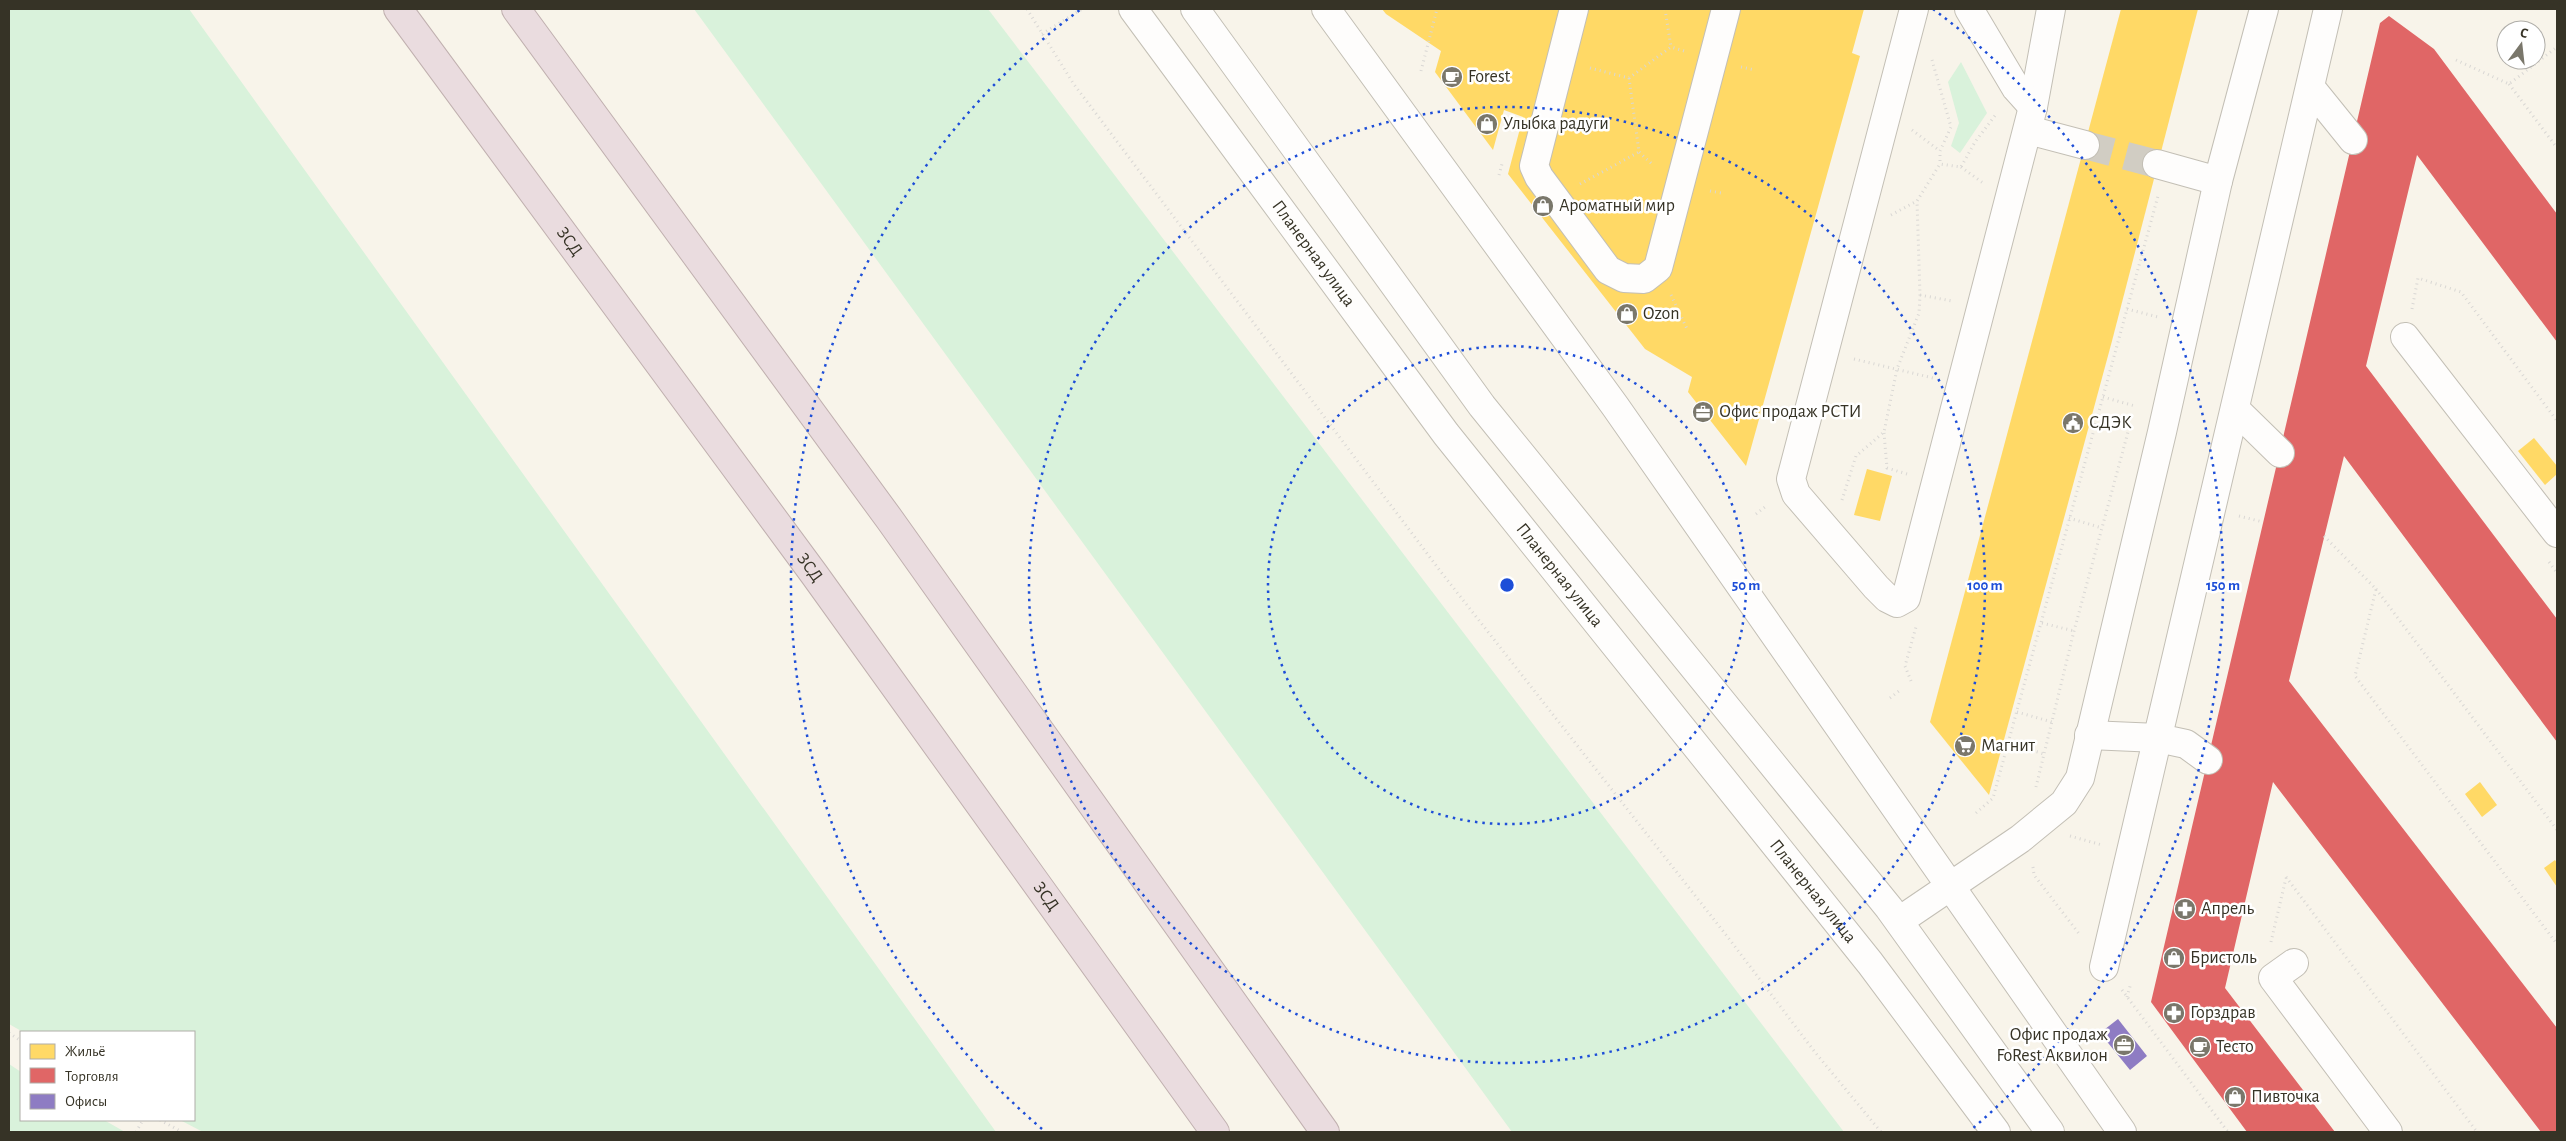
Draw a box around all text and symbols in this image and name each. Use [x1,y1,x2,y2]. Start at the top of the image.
north arrow [2496,20,2546,70]
text: С [2519,26,2530,41]
cafe icon: Forest [1440,65,1464,89]
place label: Forest [1468,68,1511,86]
shop icon: Улыбка радуги [1475,112,1499,136]
place label: Улыбка радуги [1503,114,1609,133]
shop icon: Ароматный мир [1531,194,1555,218]
street label: Планерная улица [1268,197,1358,310]
place label: Ароматный мир [1559,197,1675,215]
street label: ЗСД [553,224,586,260]
shop icon: Ozon [1615,302,1639,326]
place label: Ozon [1643,305,1680,323]
office icon: Офис продаж РСТИ [1691,400,1715,424]
place label: Офис продаж РСТИ [1719,403,1862,421]
public building icon: СДЭК [2061,411,2085,435]
place label: СДЭК [2089,414,2132,432]
street label: Планерная улица [1513,520,1606,631]
street label: ЗСД [793,550,826,586]
centre of rings [1498,576,1516,594]
text: 50 m [1732,578,1760,593]
text: 100 m [1967,578,2003,593]
text: 150 m [2206,578,2240,593]
supermarket icon: Магнит [1953,734,1977,758]
place label: Магнит [1981,737,2036,755]
street label: Планерная улица [1766,836,1859,947]
street label: ЗСД [1030,879,1062,915]
pharmacy icon: Апрель [2173,897,2197,921]
place label: Апрель [2201,900,2254,918]
shop icon: Бристоль [2162,946,2186,970]
place label: Бристоль [2190,949,2257,967]
pharmacy icon: Горздрав [2162,1001,2186,1025]
place label: Горздрав [2190,1004,2256,1022]
place label: Офис продаж FoRest Аквилон [1996,1026,2108,1065]
legend [20,1031,195,1121]
office icon: Офис продаж FoRest Аквилон [2112,1033,2136,1057]
cafe icon: Тесто [2188,1035,2212,1059]
place label: Тесто [2216,1038,2254,1056]
text: Жильё [65,1044,105,1059]
text: Торговля [65,1069,119,1084]
shop icon: Пивточка [2223,1085,2247,1109]
place label: Пивточка [2251,1088,2320,1106]
text: Офисы [65,1094,107,1109]

